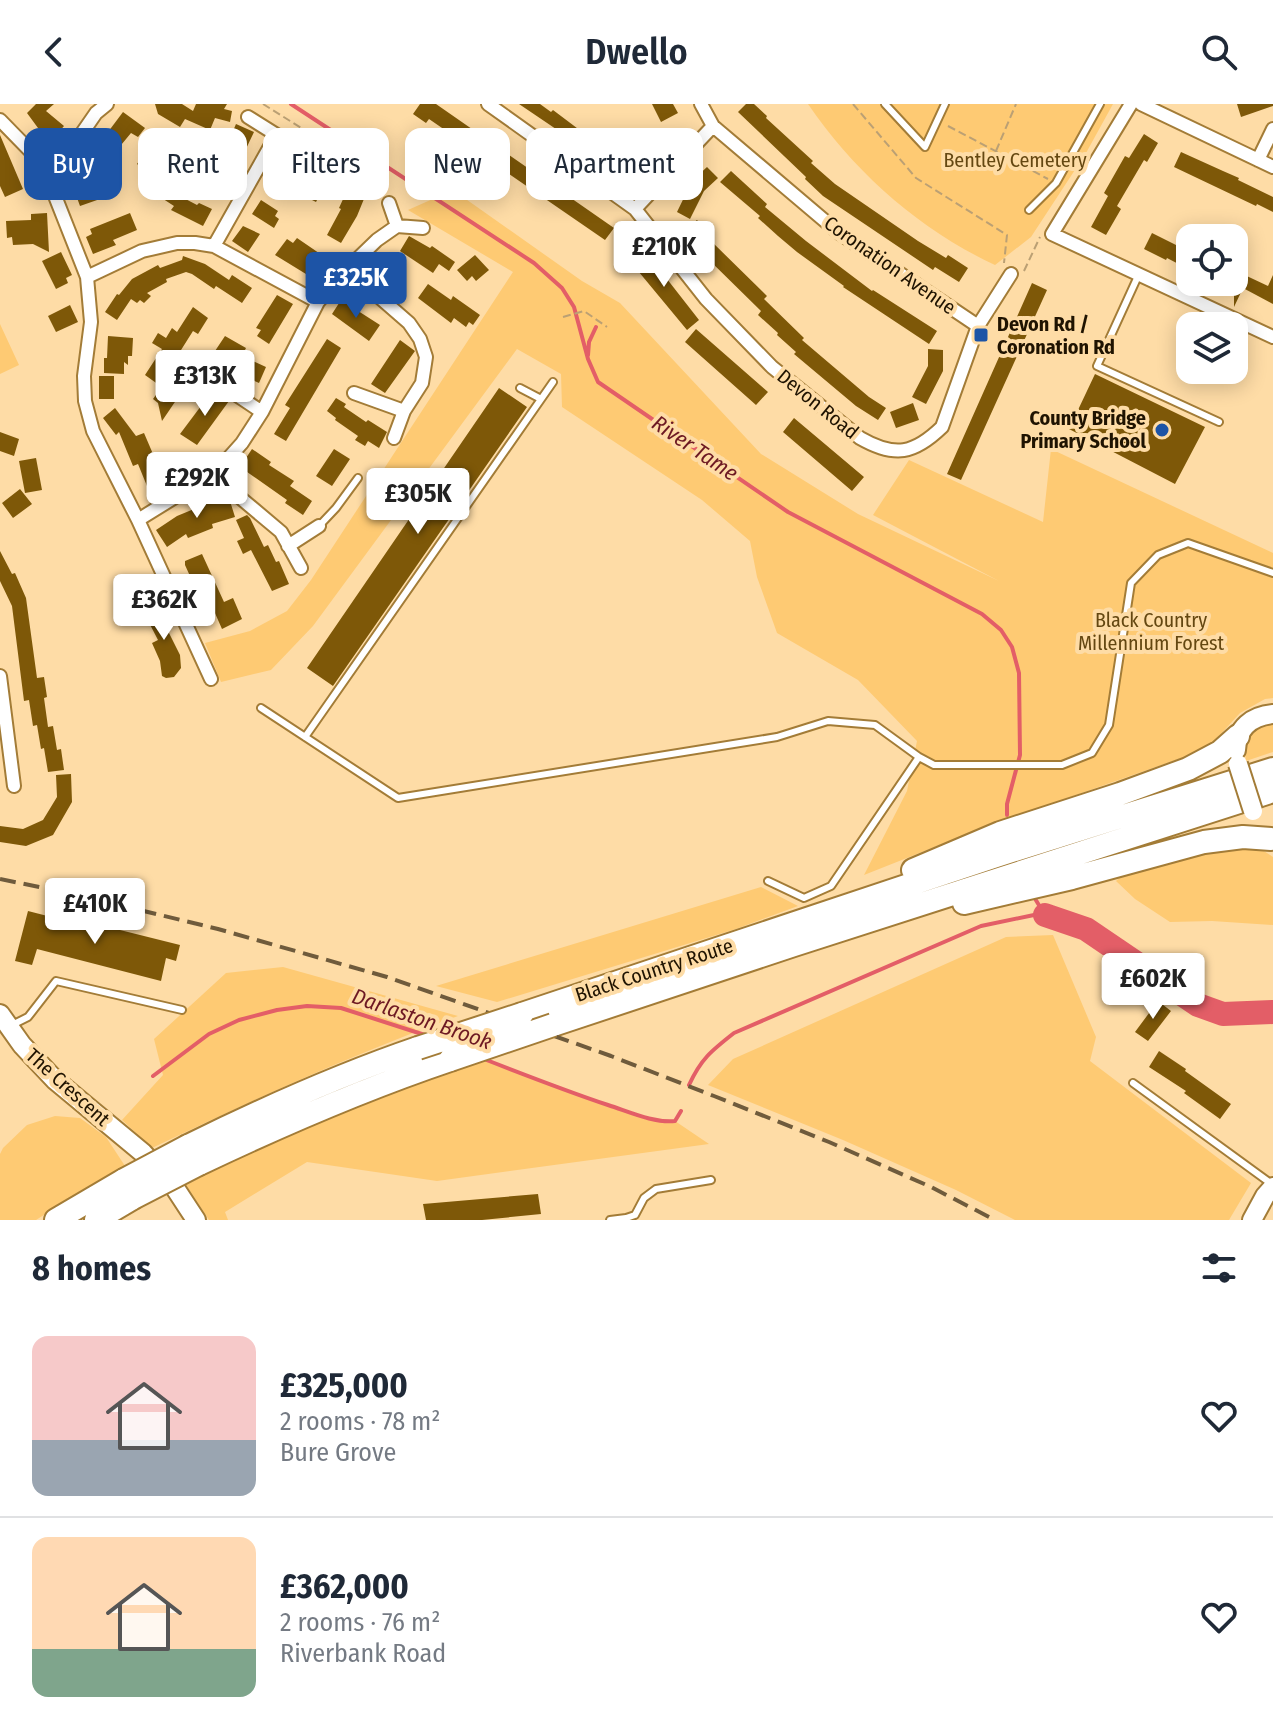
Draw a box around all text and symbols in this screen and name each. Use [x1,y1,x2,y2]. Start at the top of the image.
icon: back [32,30,76,74]
text: Dwello [585,30,688,74]
icon: search [1197,30,1241,74]
chip: Buy [24,128,122,200]
chip: Rent [138,128,247,200]
chip: Filters [263,128,389,200]
chip: New [405,128,510,200]
chip: Apartment [526,128,703,200]
park label: Bentley Cemetery [943,148,1087,172]
street label: Coronation Avenue [820,211,960,319]
pin: £210K [608,221,720,289]
map controls [1176,224,1248,384]
button: locate [1176,224,1248,296]
text: £210K [632,231,696,262]
pin: £325K [300,252,412,320]
text: £325K [324,262,388,293]
place label: Devon Rd / Coronation Rd [997,312,1115,359]
button: layers [1176,312,1248,384]
marker: Devon Rd / Coronation Rd [972,326,990,344]
pin: £313K [149,350,261,418]
text: £313K [174,360,236,391]
street label: Devon Road [773,364,863,444]
place label: County Bridge Primary School [1020,406,1147,453]
water label: River Tame [647,409,743,487]
marker: County Bridge Primary School [1153,421,1171,439]
pin: £292K [141,452,253,520]
text: £292K [165,462,229,493]
pin: £305K [362,468,474,536]
text: £305K [384,478,452,509]
pin: £362K [108,574,220,642]
text: £362K [131,584,197,615]
park label: Black Country Millennium Forest [1078,608,1225,655]
pin: £410K [39,878,151,946]
text: £410K [63,888,127,919]
street label: Black Country Route [572,933,736,1007]
pin: £602K [1097,953,1209,1021]
text: £602K [1120,963,1186,994]
water label: Darlaston Brook [349,982,496,1056]
street label: The Crescent [21,1043,115,1131]
icon: filters [1197,1246,1241,1290]
text: 8 homes [32,1248,151,1289]
text: £325,000 [280,1365,408,1406]
icon: home [96,1368,192,1464]
icon: heart [1197,1394,1241,1438]
text: 2 rooms · 78 m² [280,1406,441,1437]
text: Bure Grove [280,1437,396,1468]
text: £362,000 [280,1566,409,1607]
icon: home [96,1569,192,1665]
icon: heart [1197,1595,1241,1639]
text: 2 rooms · 76 m² [280,1607,440,1638]
text: Riverbank Road [280,1638,446,1669]

